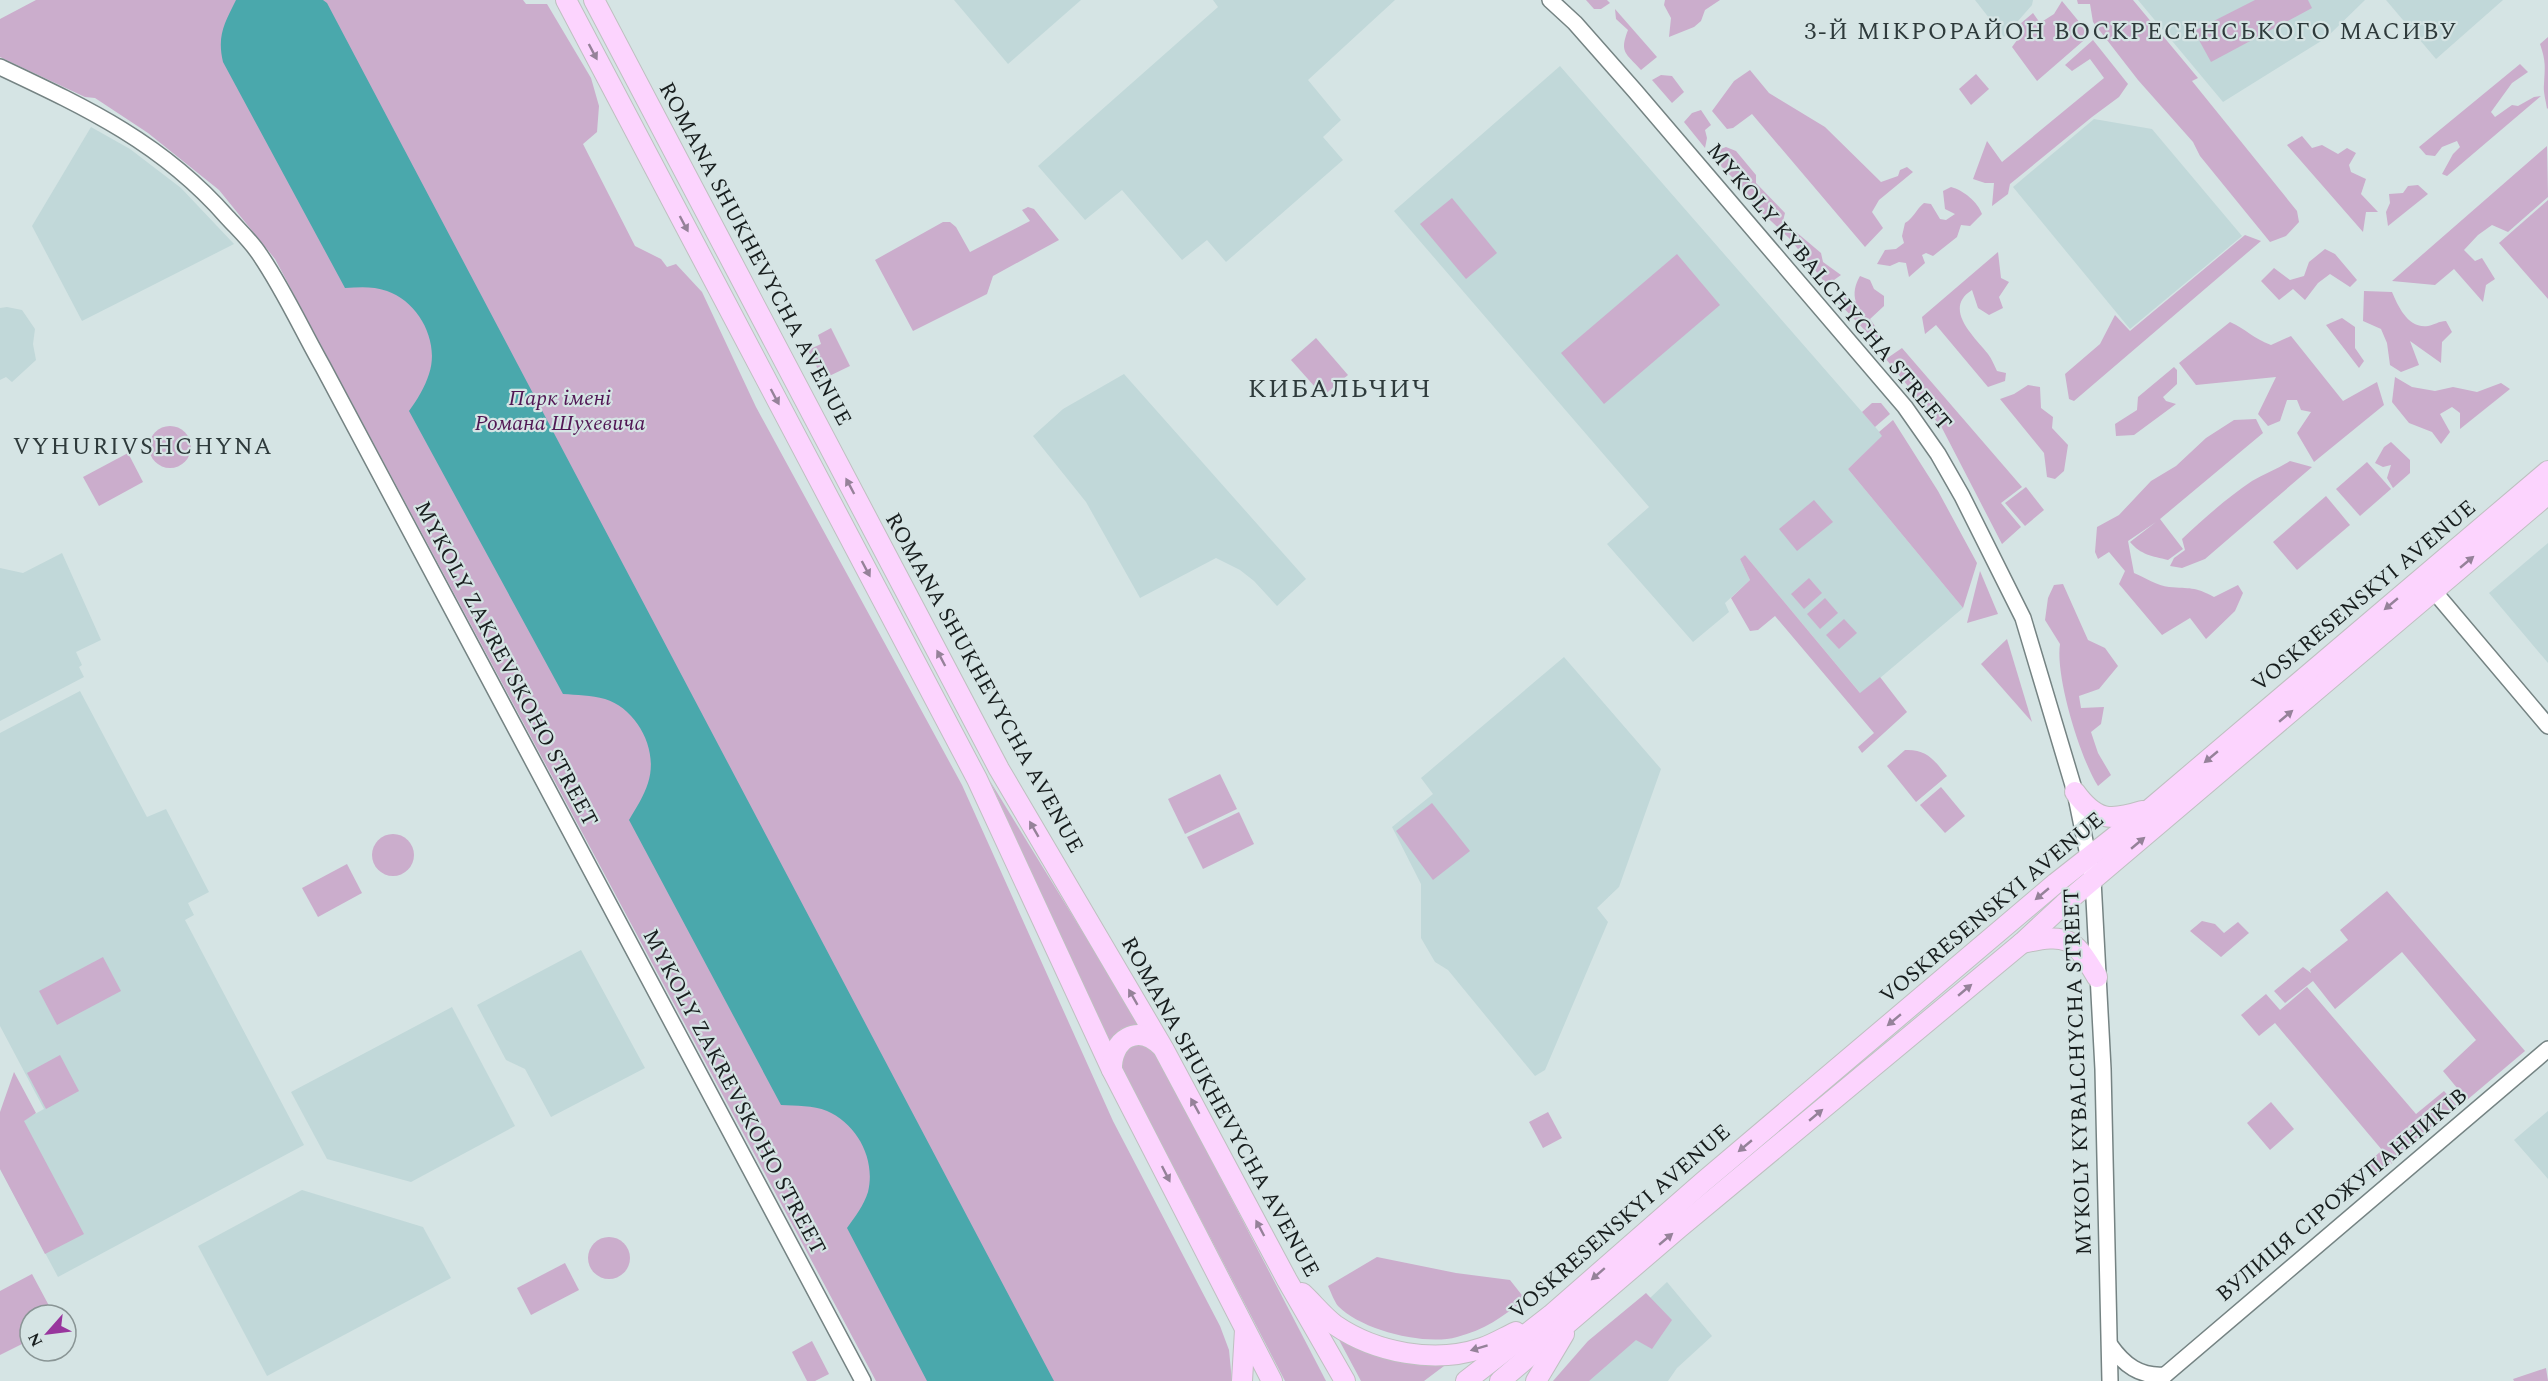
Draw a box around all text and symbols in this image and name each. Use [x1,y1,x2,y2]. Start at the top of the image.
district label: 3-Й МІКРОРАЙОН ВОСКРЕСЕНСЬКОГО МАСИВУ [1804,14,2458,50]
one-way arrow [588,43,598,60]
street label: ROMANA SHUKHEVYCHA AVENUE [650,76,860,432]
street label: MYKOLY KYBALCHYCHA STREET [1698,136,1960,438]
one-way arrow [679,216,689,233]
district label: КИБАЛЬЧИЧ [1248,369,1432,409]
park label: Парк імені Романа Шухевича [475,382,645,440]
one-way arrow [770,388,780,405]
district label: VYHURIVSHCHYNA [13,429,273,465]
one-way arrow [845,477,854,494]
street label: VOSKRESENSKYI AVENUE [2245,492,2483,700]
street label: MYKOLY ZAKREVSKOHO STREET [406,495,606,833]
street label: ROMANA SHUKHEVYCHA AVENUE [876,507,1092,859]
one-way arrow [2459,556,2475,569]
one-way arrow [861,561,871,578]
one-way arrow [2383,597,2399,610]
one-way arrow [936,649,946,666]
one-way arrow [2278,710,2293,723]
one-way arrow [2203,751,2219,764]
street label: VOSKRESENSKYI AVENUE [1873,804,2111,1012]
one-way arrow [1029,821,1040,837]
one-way arrow [2130,836,2146,849]
one-way arrow [2035,887,2050,900]
street label: MYKOLY KYBALCHYCHA STREET [2055,888,2101,1256]
street label: MYKOLY ZAKREVSKOHO STREET [634,923,834,1261]
street label: ROMANA SHUKHEVYCHA AVENUE [1112,931,1328,1283]
one-way arrow [1958,984,1973,997]
one-way arrow [1128,989,1139,1005]
one-way arrow [1887,1013,1902,1026]
street label: ВУЛИЦЯ СІРОЖУПАННИКІВ [2209,1080,2475,1310]
one-way arrow [1190,1097,1200,1114]
one-way arrow [1808,1109,1824,1122]
street label: VOSKRESENSKYI AVENUE [1502,1116,1738,1328]
one-way arrow [1738,1139,1753,1152]
one-way arrow [1161,1166,1171,1183]
one-way arrow [1255,1219,1265,1236]
one-way arrow [1658,1233,1674,1246]
one-way arrow [1591,1267,1606,1280]
north arrow [18,1303,78,1363]
text: N [22,1328,49,1351]
one-way arrow [1470,1344,1488,1353]

